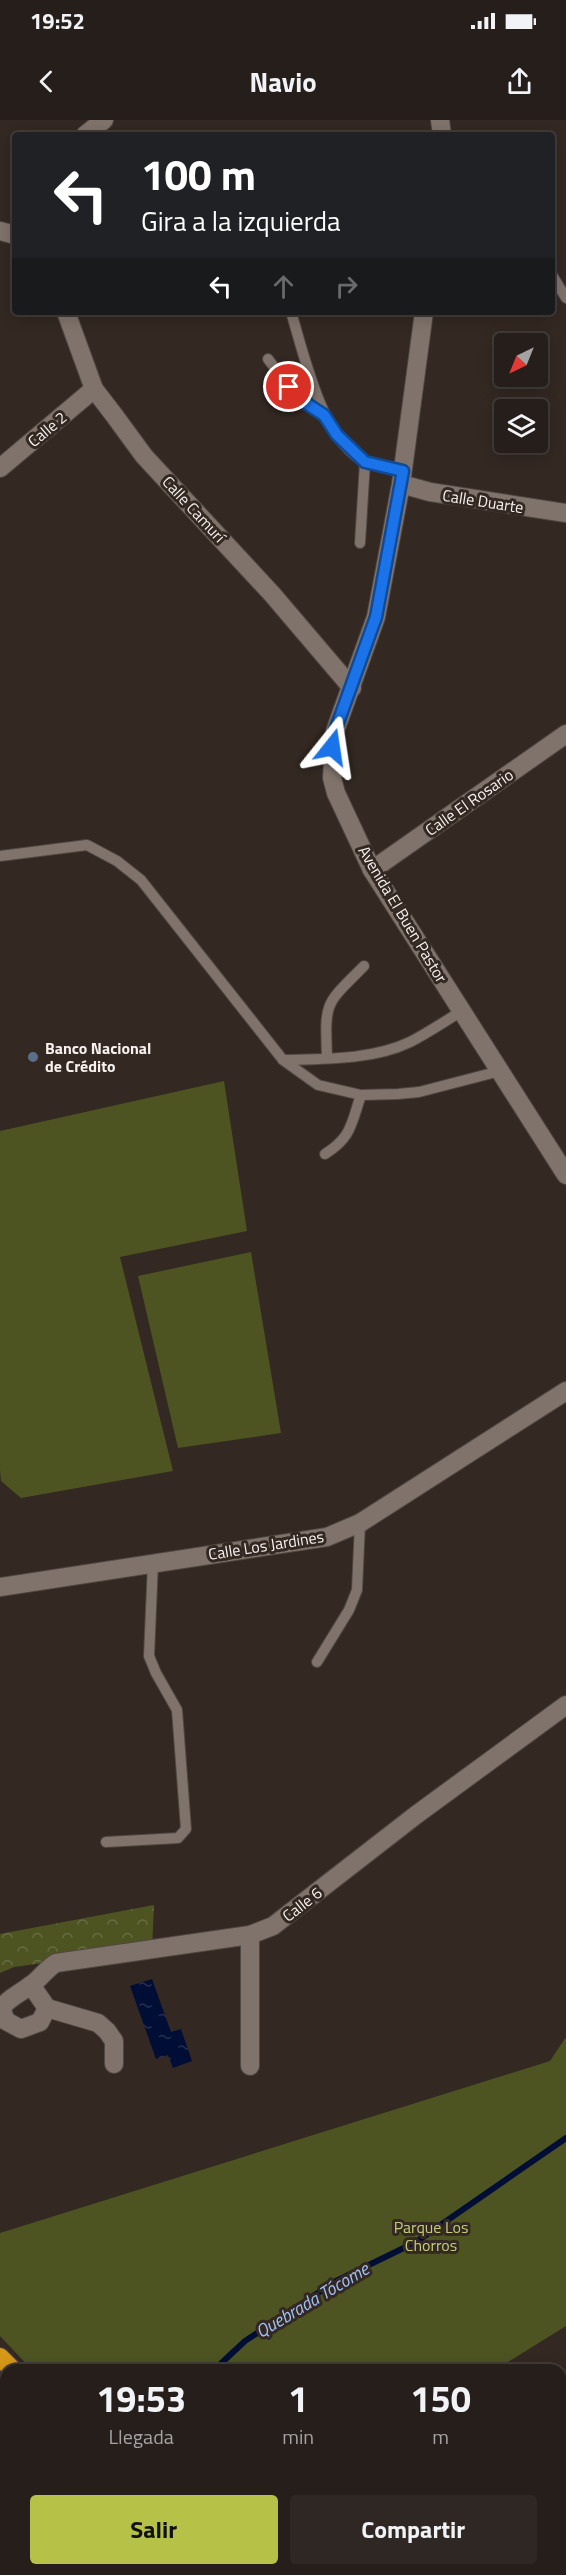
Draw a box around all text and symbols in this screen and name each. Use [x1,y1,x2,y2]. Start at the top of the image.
text: 19:52 [30,4,85,38]
text: Navio [249,61,317,102]
icon: back [30,65,63,98]
icon: share [503,65,536,98]
text: 100 m [141,142,256,206]
icon: left [42,156,120,234]
text: Gira a la izquierda [141,200,341,241]
icon: left [204,270,237,303]
icon: ahead [267,270,300,303]
icon: right [330,270,363,303]
north arrow [494,333,548,387]
map controls [494,333,548,453]
pin [263,361,314,412]
icon: arrive [272,370,305,403]
button: layers [494,399,548,453]
street label: Calle 2 [22,405,72,453]
street label: Calle Camurí [157,470,232,549]
street label: Calle Duarte [441,483,525,519]
position arrow [300,715,364,779]
street label: Calle El Rosario [420,763,518,841]
street label: Avenida El Buen Pastor [353,841,454,987]
place label: Banco Nacional de Crédito [45,1036,151,1078]
marker: Banco Nacional de Crédito [26,1050,40,1064]
street label: Calle Los Jardines [206,1524,326,1566]
street label: Calle 6 [277,1881,327,1927]
park label: Parque Los Chorros [394,2215,468,2257]
water label: Quebrada Tócome [250,2255,375,2345]
text: 19:53 [96,2371,186,2426]
text: 1 [288,2371,308,2426]
text: 150 [410,2371,471,2426]
text: Llegada [109,2421,174,2452]
text: min [282,2421,314,2452]
text: m [432,2421,449,2452]
button: Salir [30,2495,278,2564]
button: Compartir [290,2495,537,2564]

